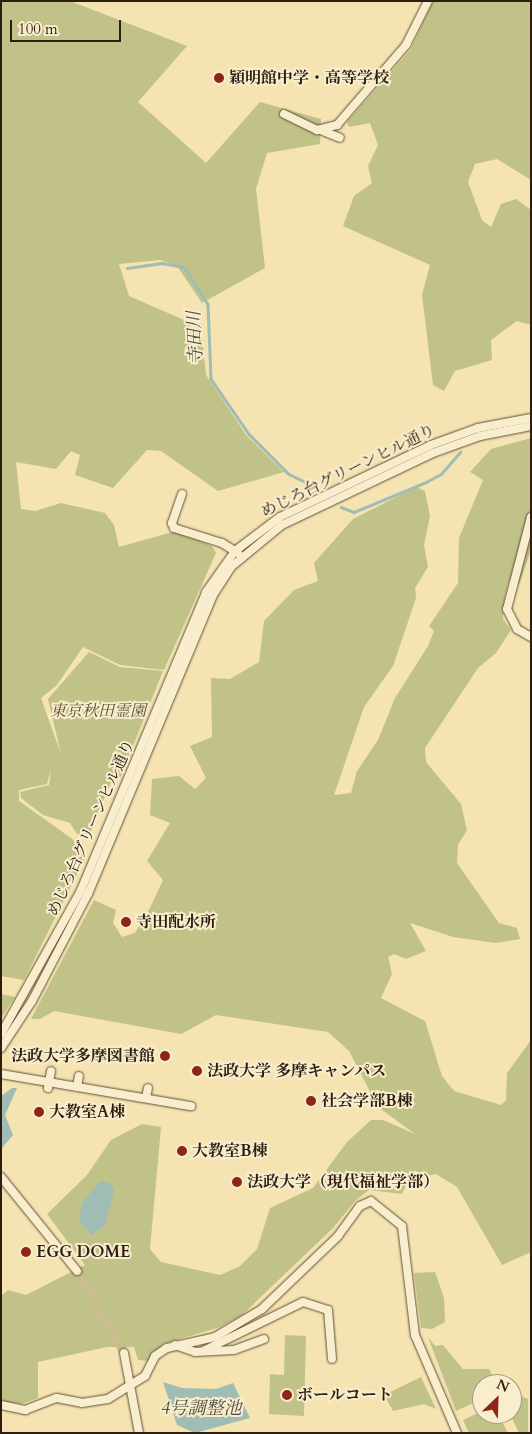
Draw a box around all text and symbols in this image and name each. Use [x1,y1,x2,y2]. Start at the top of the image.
scale bar [12,10,124,42]
text: 100 m [18,19,58,39]
place label: 穎明館中学・高等学校 [229,68,389,88]
marker: 穎明館中学・高等学校 [213,72,225,84]
water label: 寺田川 [184,310,208,366]
street label: めじろ台グリーンヒル通り [258,420,438,522]
park label: 東京秋田霊園 [50,701,146,721]
street label: めじろ台グリーンヒル通り [43,736,139,920]
place label: 寺田配水所 [136,912,216,932]
marker: 寺田配水所 [120,916,132,928]
place label: 法政大学多摩図書館 [11,1046,155,1066]
marker: 法政大学多摩図書館 [159,1050,171,1062]
place label: 法政大学 多摩キャンパス [207,1061,387,1081]
marker: 法政大学 多摩キャンパス [191,1065,203,1077]
place label: 社会学部B棟 [321,1091,413,1111]
marker: 社会学部B棟 [305,1095,317,1107]
place label: 大教室A棟 [49,1102,125,1122]
marker: 大教室A棟 [33,1106,45,1118]
place label: 大教室B棟 [192,1141,268,1161]
marker: 大教室B棟 [176,1145,188,1157]
place label: 法政大学（現代福祉学部） [247,1172,439,1192]
marker: 法政大学（現代福祉学部） [231,1176,243,1188]
place label: EGG DOME [36,1242,130,1262]
marker: EGG DOME [20,1246,32,1258]
north arrow [472,1374,522,1424]
text: N [493,1375,512,1397]
place label: ボールコート [297,1385,393,1405]
marker: ボールコート [281,1389,293,1401]
water label: 4号調整池 [160,1398,242,1420]

